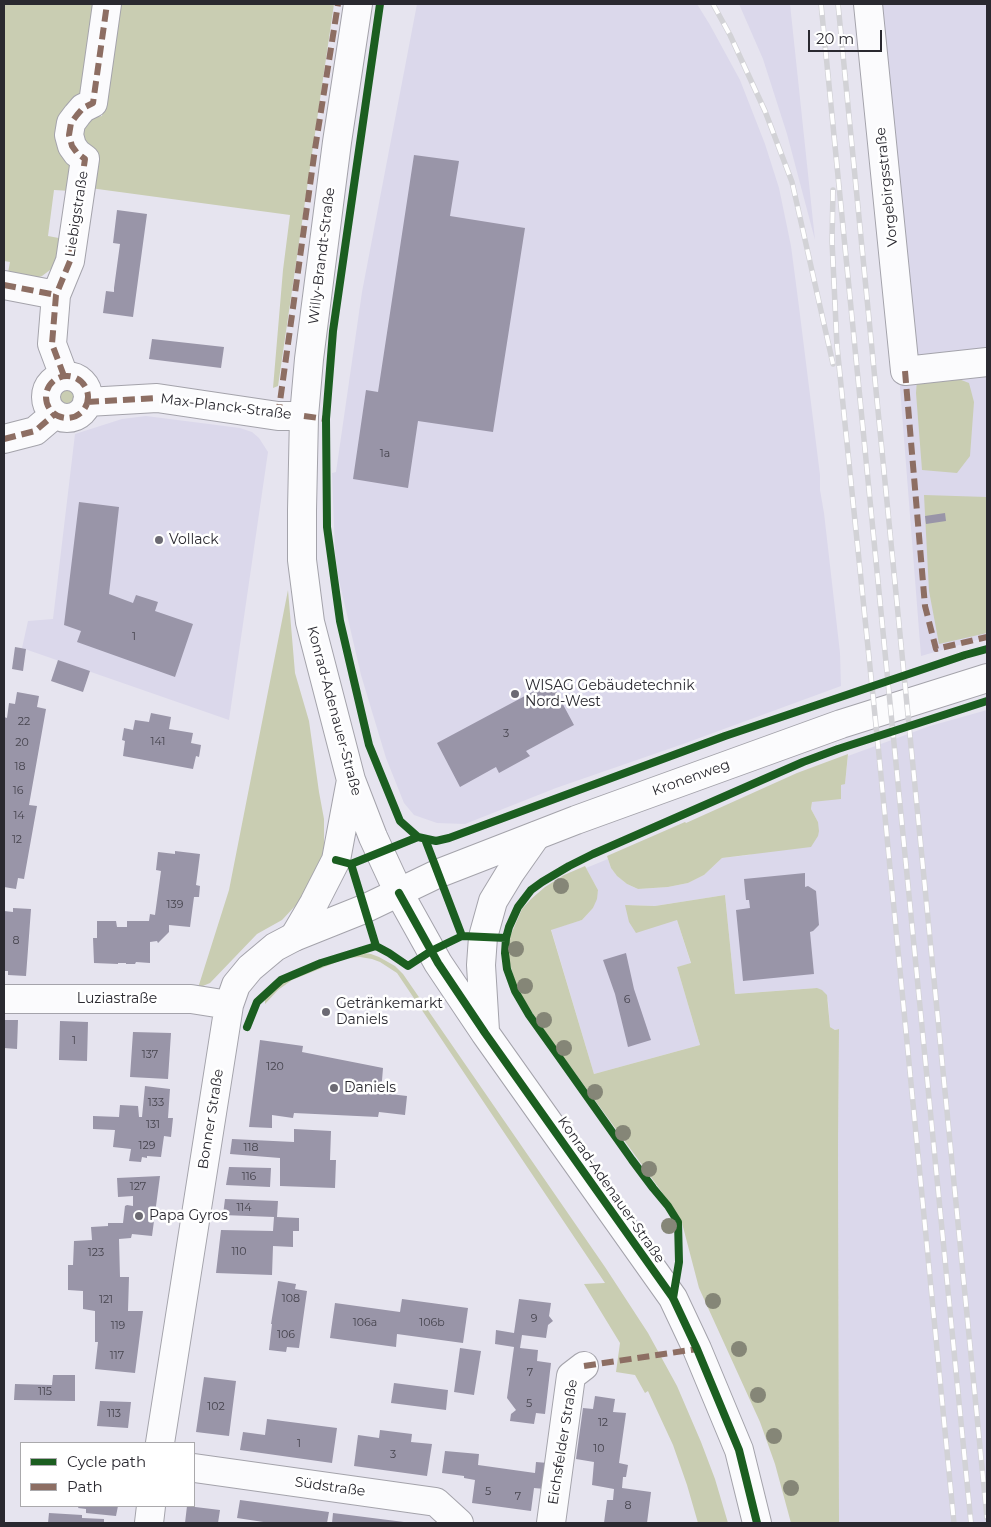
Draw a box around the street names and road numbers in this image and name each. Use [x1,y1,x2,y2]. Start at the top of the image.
street label: Vorgebirgsstraße [872,126,902,248]
street label: Liebigstraße [62,170,92,258]
street label: Willy-Brandt-Straße [305,186,339,326]
street label: Max-Planck-Straße [159,391,293,423]
street label: Konrad-Adenauer-Straße [303,624,365,798]
street label: Kronenweg [650,756,732,800]
street label: Luziastraße [77,991,157,1007]
street label: Bonner Straße [195,1068,227,1170]
street label: Konrad-Adenauer-Straße [554,1113,668,1267]
street label: Eichsfelder Straße [545,1378,581,1506]
street label: Südstraße [294,1474,366,1500]

